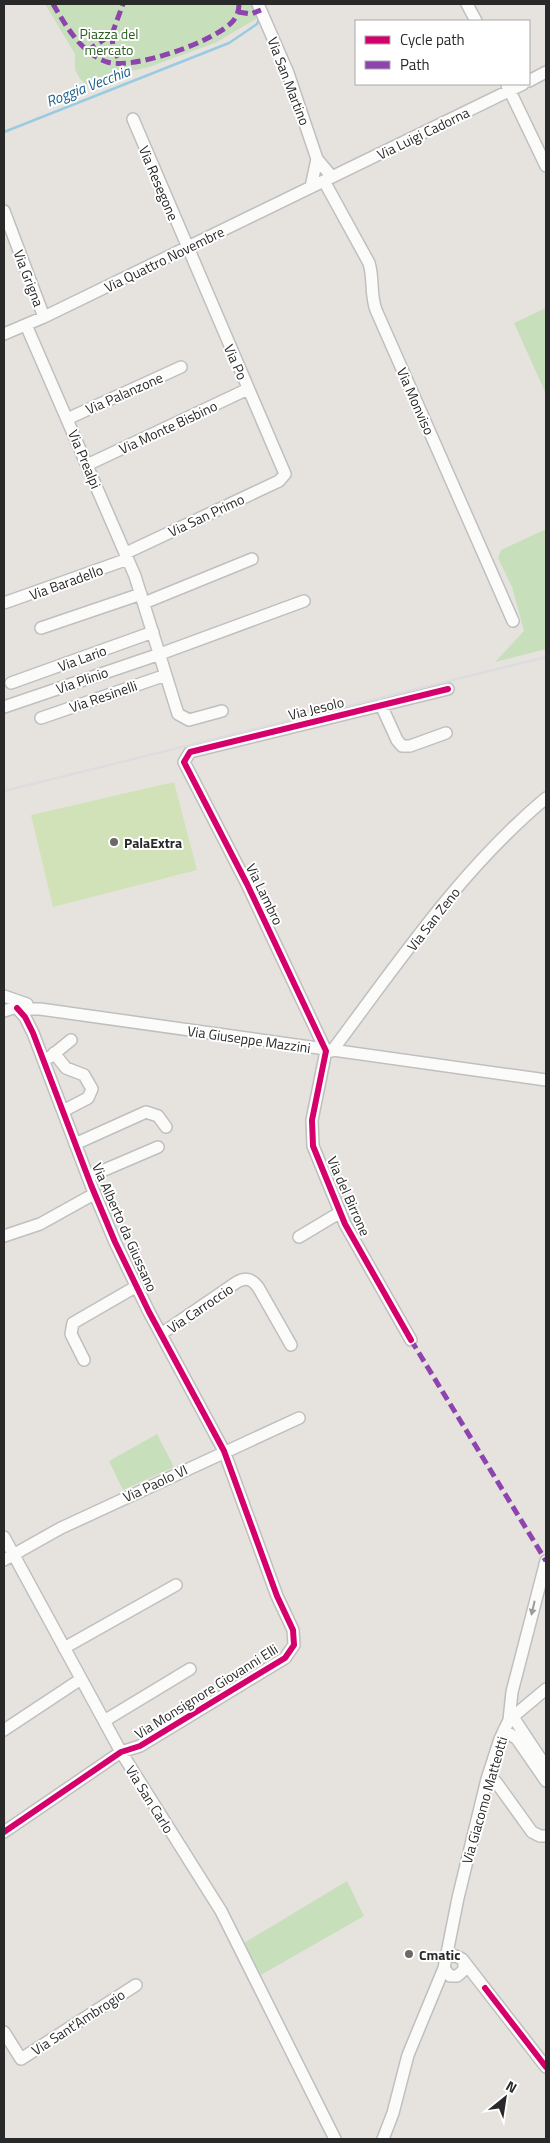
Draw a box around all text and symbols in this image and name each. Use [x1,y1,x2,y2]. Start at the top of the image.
legend [355,20,530,85]
park label: Piazza del mercato [80,23,138,60]
text: Cycle path [400,28,465,51]
street label: Via San Martino [263,34,315,128]
text: Path [400,53,430,76]
water label: Roggia Vecchia [43,59,135,113]
street label: Via Luigi Cadorna [373,102,473,164]
street label: Via Resegone [134,142,184,224]
street label: Via Quattro Novembre [100,221,228,297]
street label: Via Grigna [9,246,49,310]
street label: Via Po [219,341,253,383]
street label: Via Monviso [392,364,440,438]
street label: Via Palanzone [82,367,166,419]
street label: Via Monte Bisbino [115,395,221,459]
street label: Via Prealpi [63,426,107,492]
street label: Via San Primo [164,488,248,542]
street label: Via Baradello [26,559,106,605]
street label: Via Lario [55,640,109,676]
street label: Via Plinio [53,661,111,699]
street label: Via Resinelli [66,675,140,717]
street label: Via Jesolo [286,691,346,725]
place label: PalaExtra [124,832,182,853]
marker: PalaExtra [108,836,120,848]
street label: Via Lambro [241,860,289,928]
street label: Via San Zeno [401,883,465,955]
street label: Via Giuseppe Mazzini [186,1020,312,1058]
street label: Via del Birrone [322,1153,376,1239]
street label: Via Alberto da Giussano [87,1159,163,1295]
street label: Via Carroccio [163,1278,237,1338]
street label: Via Paolo VI [119,1459,191,1507]
one-way arrow [529,1600,537,1615]
street label: Via Monsignore Giovanni Elli [130,1638,282,1744]
street label: Via Giacomo Matteotti [456,1734,512,1866]
street label: Via San Carlo [121,1761,179,1837]
place label: Cmatic [419,1944,460,1965]
marker: Cmatic [403,1948,415,1960]
street label: Via Sant'Ambrogio [27,1984,129,2060]
north arrow [480,2073,530,2123]
text: N [502,2075,521,2098]

